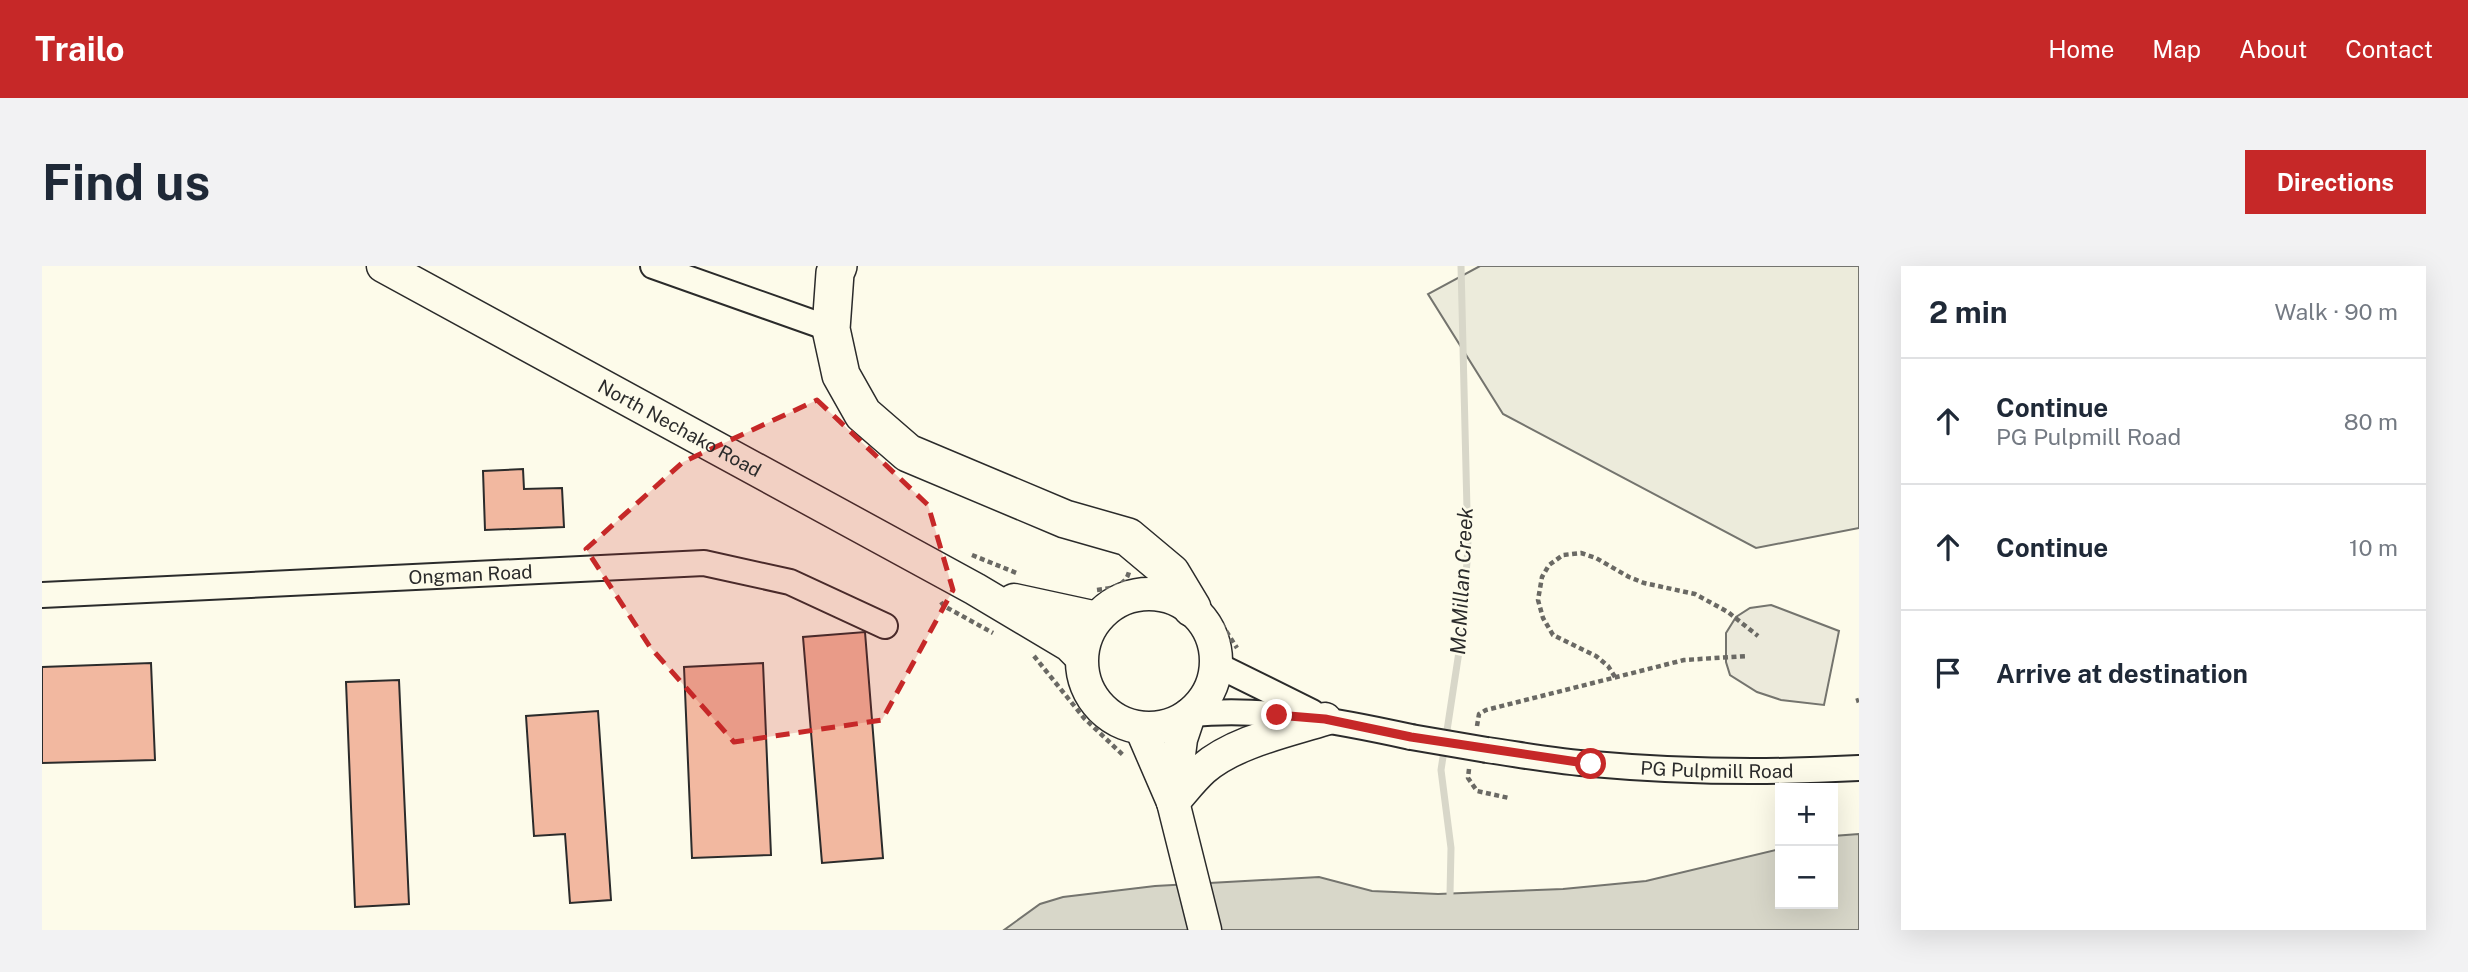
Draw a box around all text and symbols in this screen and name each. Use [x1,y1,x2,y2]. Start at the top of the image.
text: Trailo [35,30,125,68]
text: Home [2048,35,2114,63]
text: Map [2152,35,2201,63]
text: About [2239,35,2307,63]
text: Contact [2345,35,2433,63]
button: Directions [2245,150,2426,214]
text: Find us [42,153,210,211]
text: 2 min [1929,294,2008,330]
text: Walk · 90 m [2275,298,2398,325]
street label: North Nechako Road [594,375,765,481]
text: Continue [1996,392,2108,423]
icon: ahead [1929,402,1967,440]
text: 80 m [2344,408,2398,435]
text: PG Pulpmill Road [1996,423,2181,450]
water label: McMillan Creek [1445,506,1478,655]
icon: ahead [1929,528,1967,566]
text: Continue [1996,532,2108,563]
text: 10 m [2349,534,2398,561]
street label: Ongman Road [408,560,533,588]
icon: arrive [1929,654,1967,692]
text: Arrive at destination [1996,658,2248,689]
route end [1261,699,1292,730]
route start [1575,748,1606,779]
street label: PG Pulpmill Road [1640,757,1794,782]
map controls [1775,783,1838,909]
button: + [1775,783,1838,846]
button: − [1775,846,1838,909]

